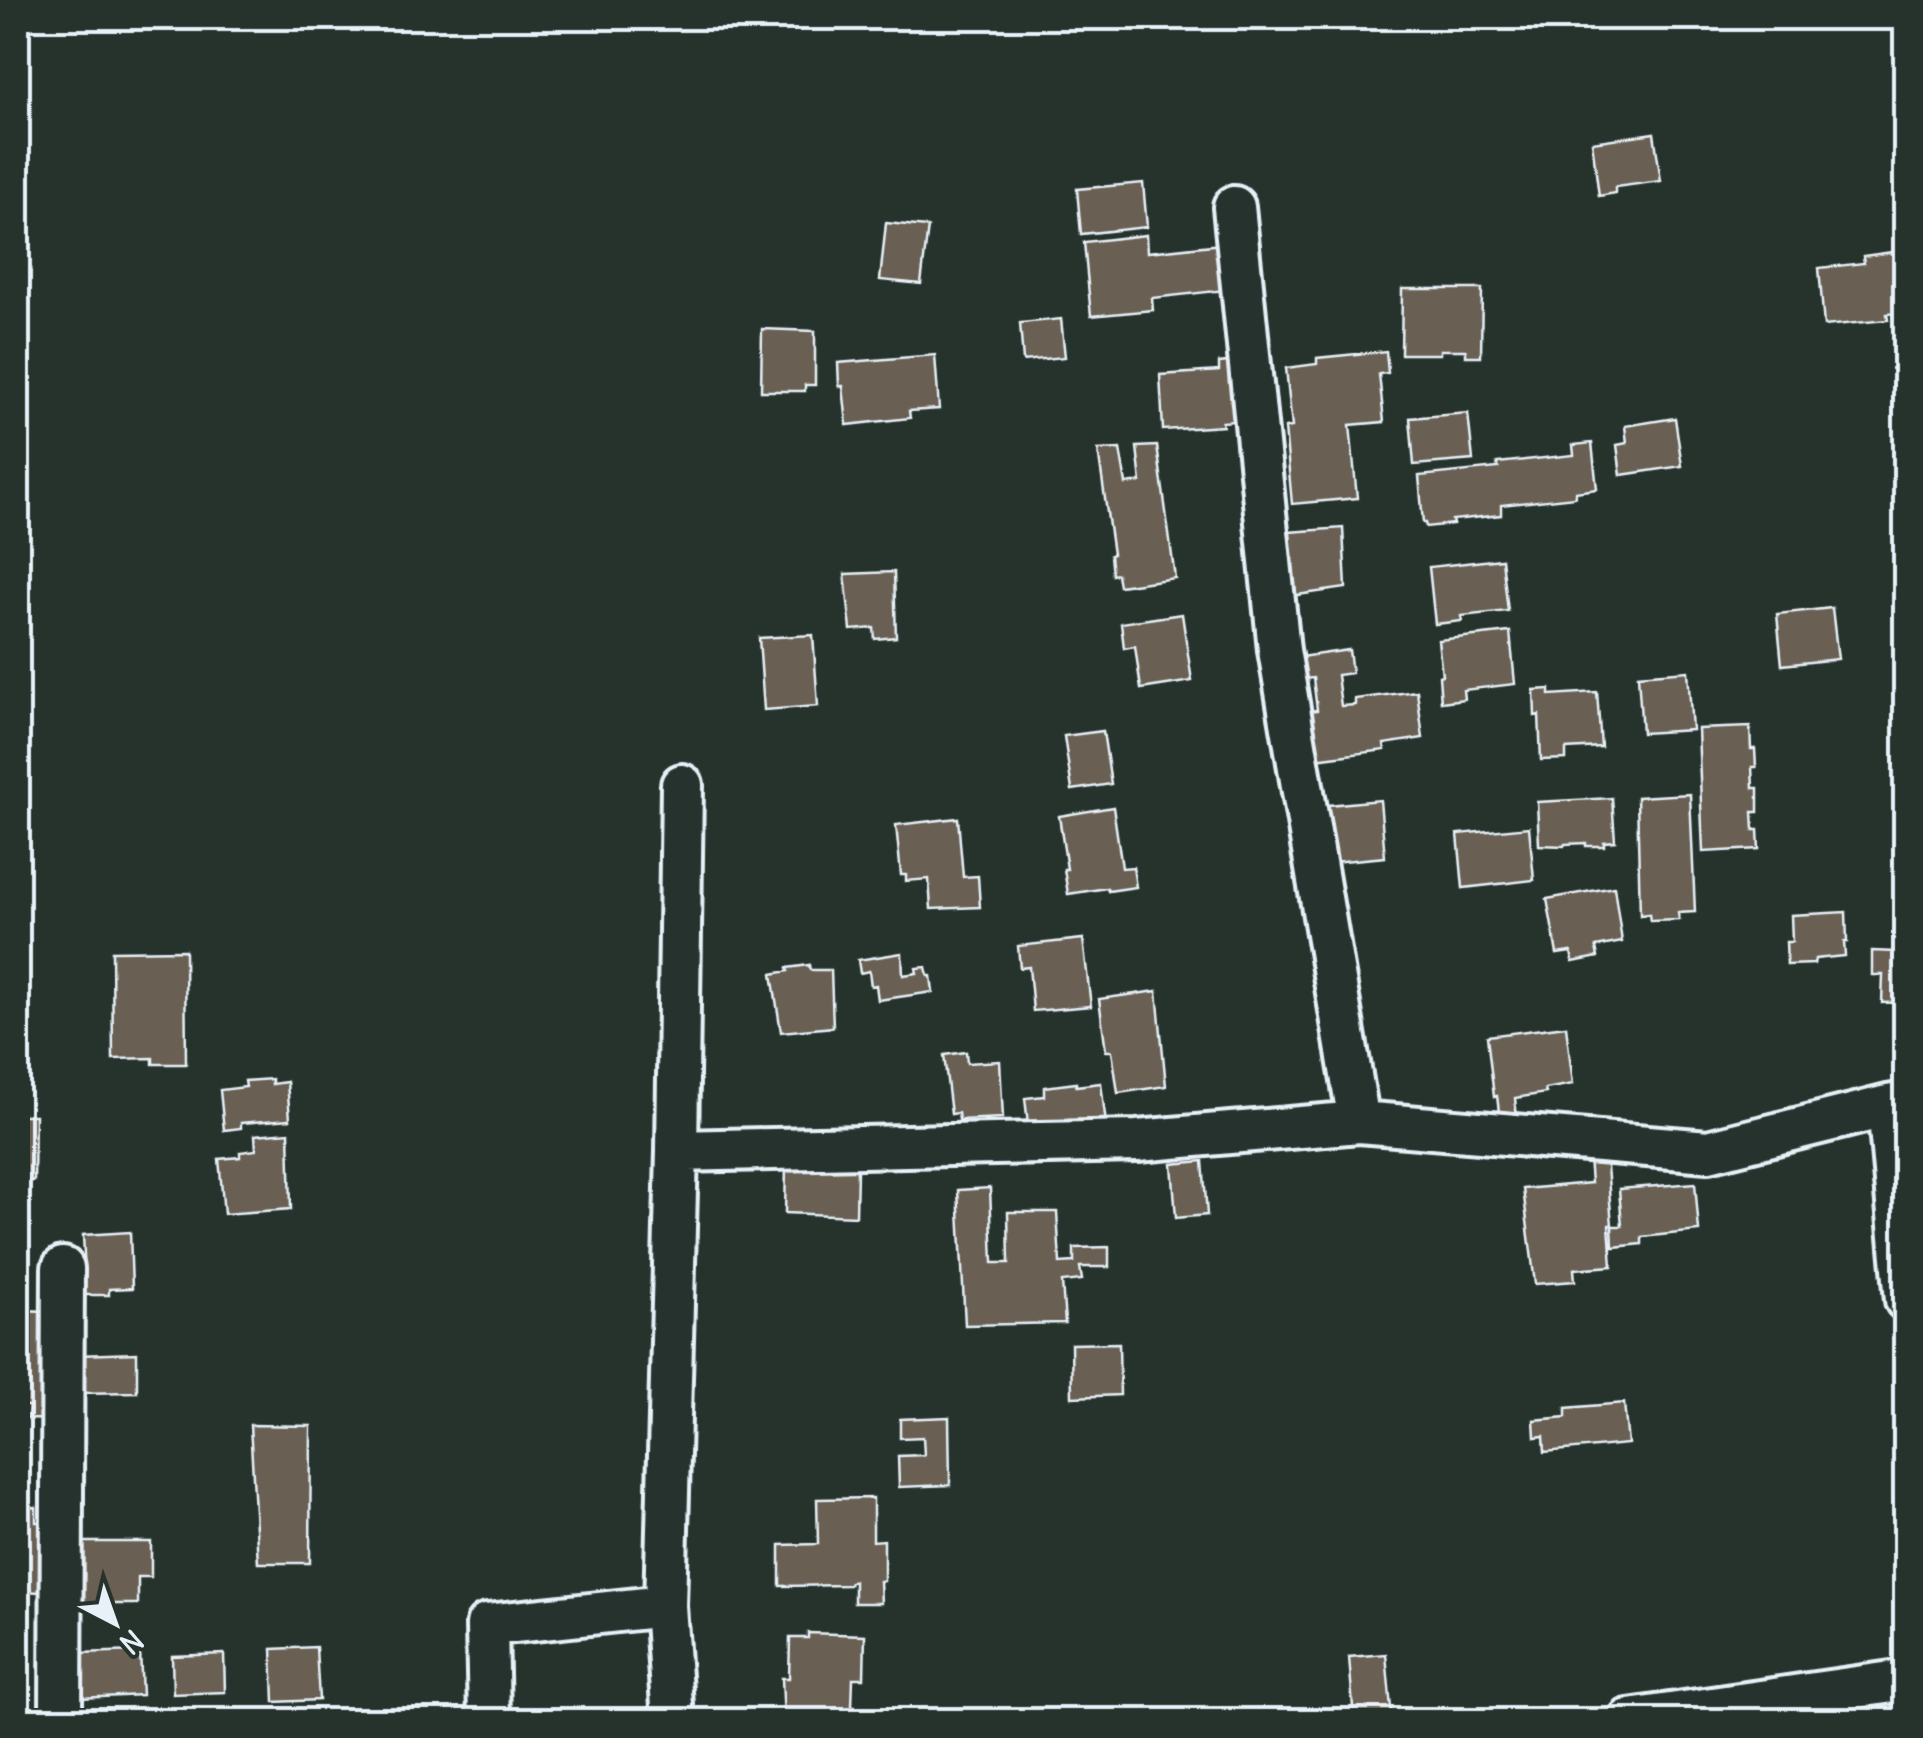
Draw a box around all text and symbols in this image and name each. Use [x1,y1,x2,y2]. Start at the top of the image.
north arrow [65,1573,165,1673]
text: N [112,1622,151,1662]

